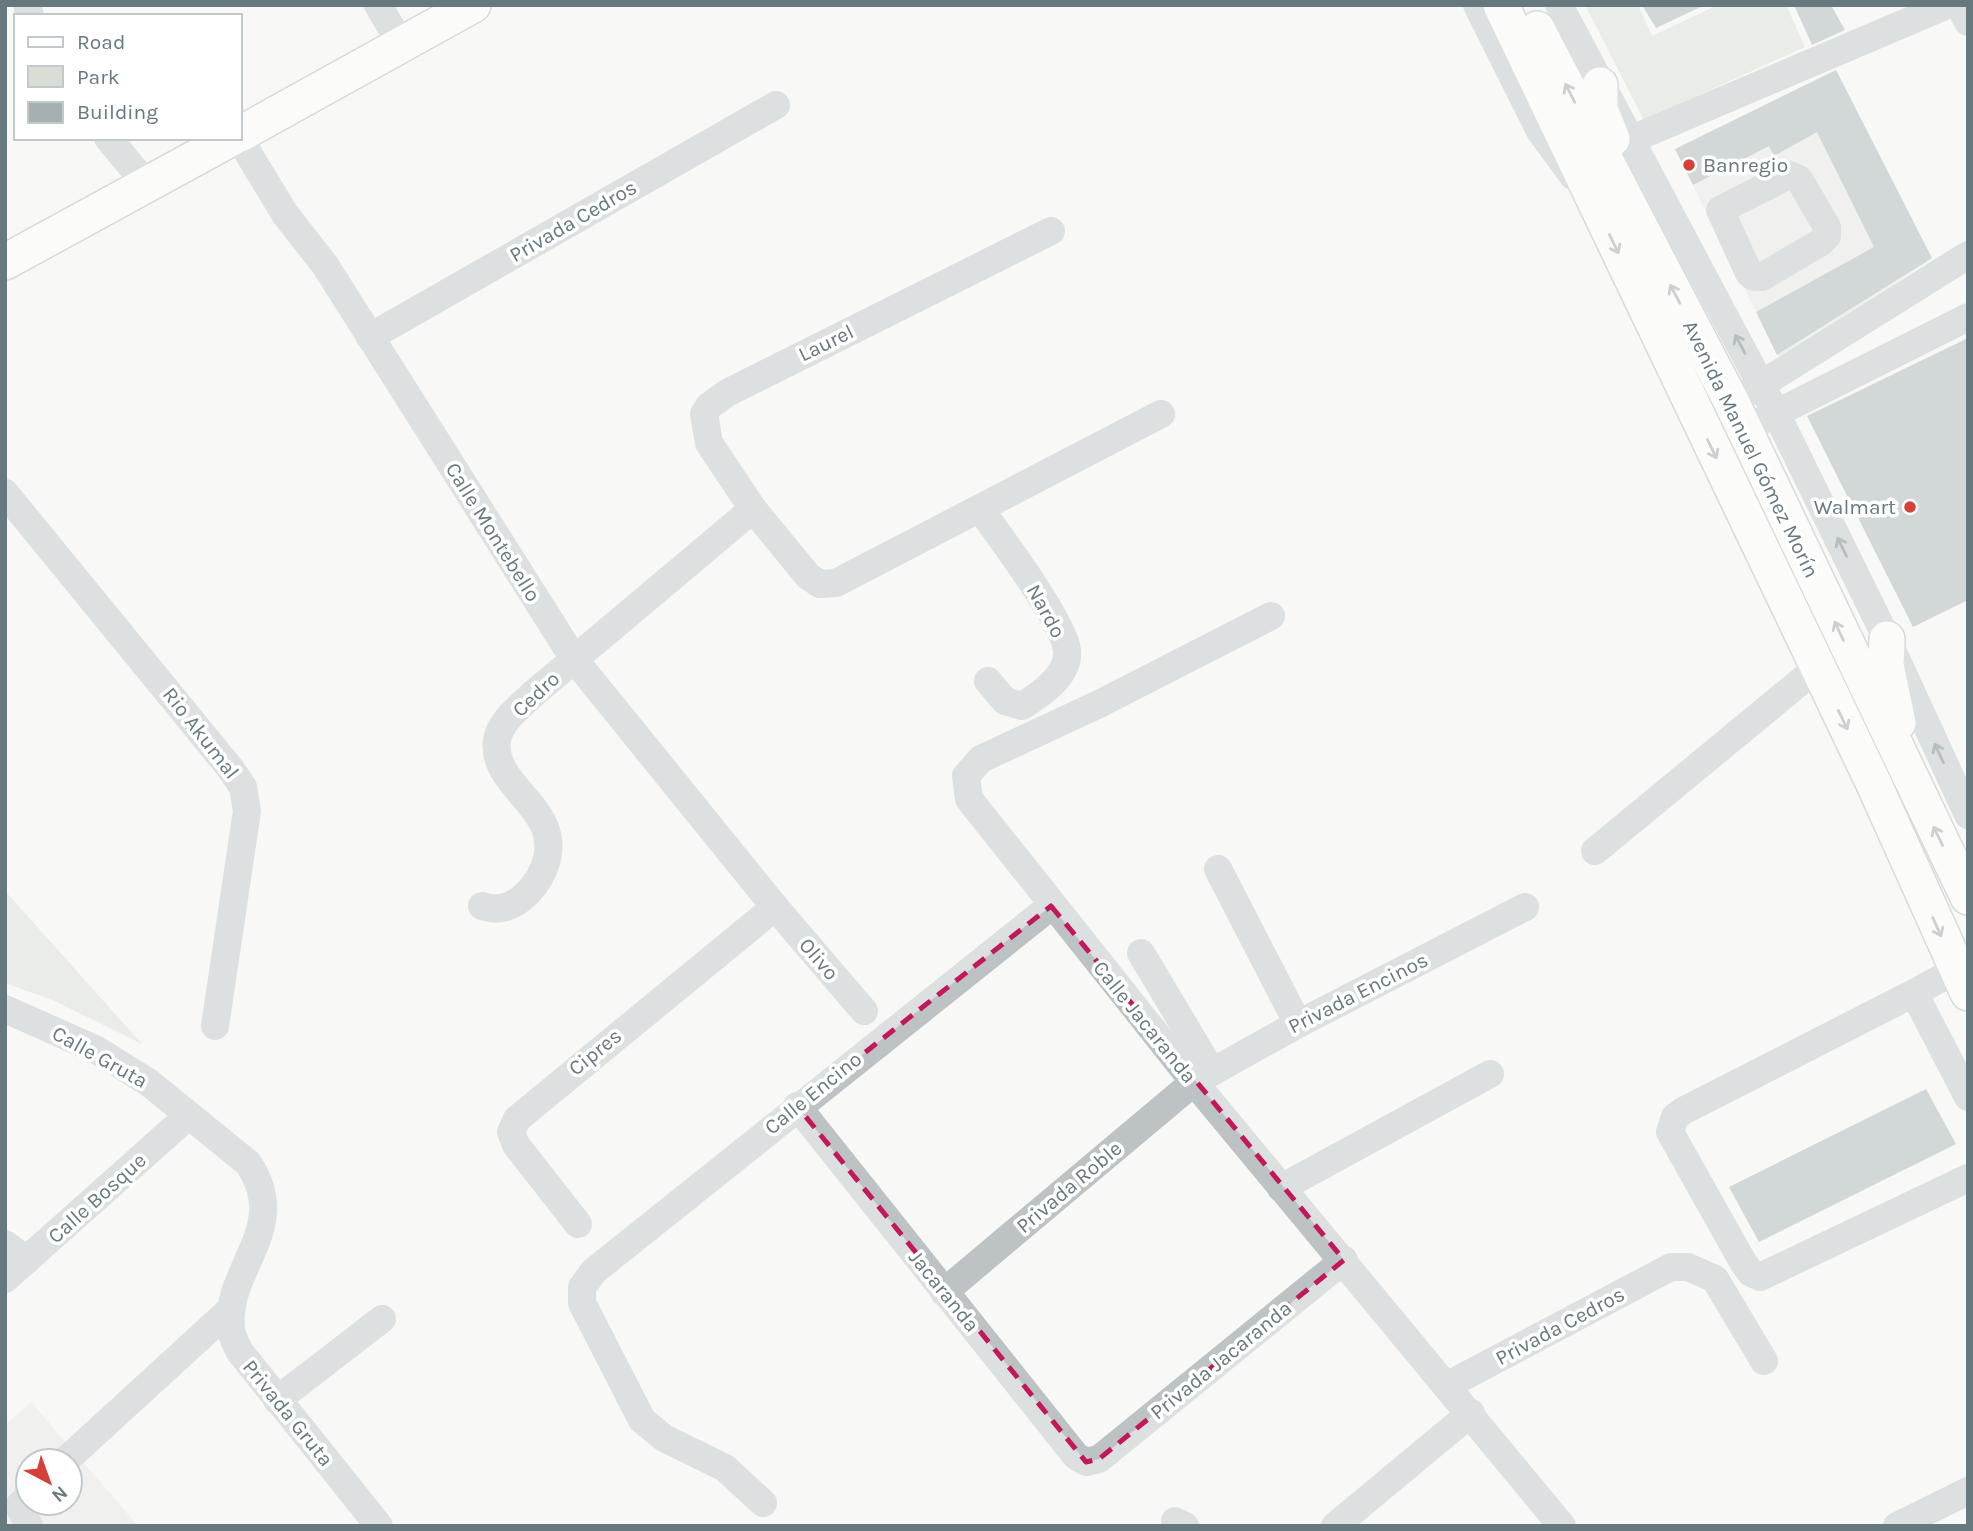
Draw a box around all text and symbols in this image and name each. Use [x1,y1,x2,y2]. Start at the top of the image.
legend [14,14,242,140]
text: Road [77,30,125,54]
text: Park [77,65,120,89]
one-way arrow [1563,83,1577,104]
text: Building [77,100,158,124]
place label: Banregio [1703,153,1788,177]
marker: Banregio [1681,157,1697,173]
street label: Privada Cedros [505,175,641,267]
one-way arrow [1608,233,1621,254]
one-way arrow [1668,285,1682,305]
street label: Avenida Manuel Gómez Morín [1678,316,1824,582]
street label: Laurel [795,319,857,367]
one-way arrow [1733,334,1746,355]
one-way arrow [1706,438,1720,459]
street label: Calle Montebello [441,458,545,606]
place label: Walmart [1814,495,1896,519]
marker: Walmart [1902,499,1918,515]
one-way arrow [1835,537,1848,558]
street label: Nardo [1022,580,1070,642]
one-way arrow [1832,621,1846,642]
street label: Cedro [508,666,564,722]
street label: Rio Akumal [158,683,244,783]
one-way arrow [1837,709,1851,730]
one-way arrow [1932,743,1945,764]
one-way arrow [1930,826,1944,847]
one-way arrow [1932,916,1945,938]
street label: Olivo [794,933,844,985]
street label: Privada Encinos [1284,947,1432,1039]
street label: Calle Jacaranda [1088,956,1202,1088]
street label: Calle Gruta [48,1021,152,1093]
street label: Cipres [564,1024,626,1080]
street label: Calle Encino [760,1047,866,1139]
street label: Privada Roble [1011,1136,1127,1238]
street label: Calle Bosque [43,1148,151,1248]
street label: Jacaranda [904,1245,984,1337]
street label: Privada Cedros [1491,1282,1629,1370]
street label: Privada Jacaranda [1146,1296,1296,1424]
street label: Privada Gruta [238,1355,338,1471]
north arrow [14,1447,84,1517]
text: N [47,1481,72,1507]

